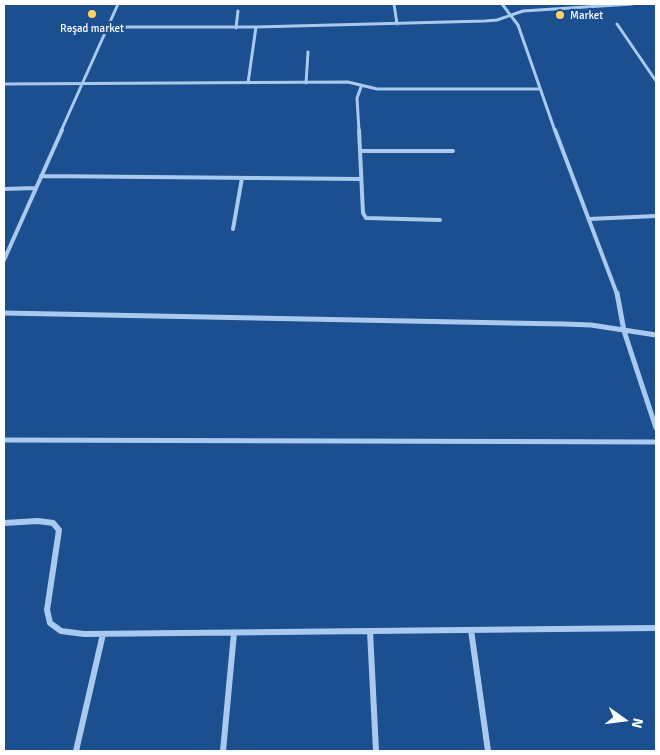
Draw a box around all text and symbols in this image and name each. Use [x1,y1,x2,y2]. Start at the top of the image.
marker: Rəşad market [86,8,98,20]
marker: Market [554,9,566,21]
place label: Market [570,9,603,22]
place label: Rəşad market [60,22,124,35]
north arrow [600,695,650,745]
text: N [628,716,647,730]

